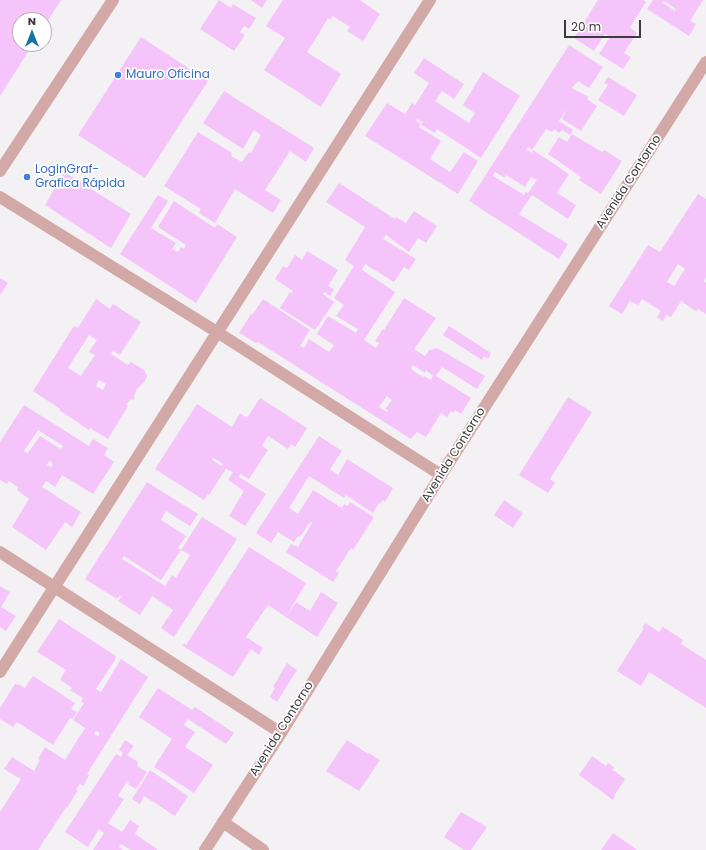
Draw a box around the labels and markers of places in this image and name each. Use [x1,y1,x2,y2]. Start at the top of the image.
place label: Mauro Oficina [126,68,210,82]
marker: Mauro Oficina [113,70,123,80]
place label: LoginGraf- Grafica Rápida [35,163,125,191]
marker: LoginGraf- Grafica Rápida [22,172,32,182]

